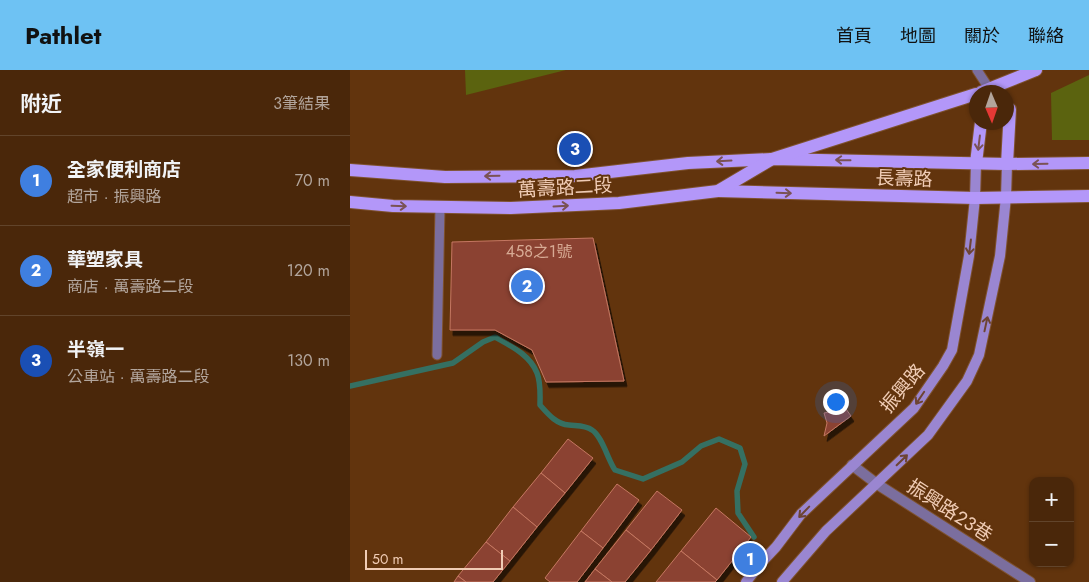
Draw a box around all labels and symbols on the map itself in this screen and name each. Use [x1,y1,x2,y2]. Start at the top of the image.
north arrow [969,85,1014,130]
pin: 3 [559,130,591,168]
one-way arrow [973,135,983,151]
one-way arrow [835,155,852,165]
one-way arrow [716,157,732,166]
one-way arrow [1033,159,1049,168]
street label: 長壽路 [875,164,933,193]
one-way arrow [484,171,500,181]
street label: 萬壽路二段 [517,172,613,203]
one-way arrow [776,188,792,198]
one-way arrow [553,201,569,210]
one-way arrow [390,202,406,211]
one-way arrow [965,239,975,255]
house number: 458之1號 [506,240,572,263]
pin: 2 [511,267,543,305]
one-way arrow [981,317,991,333]
street label: 振興路 [874,358,931,419]
your location [823,389,849,415]
one-way arrow [915,391,925,405]
one-way arrow [896,454,908,466]
street label: 振興路23巷 [902,473,998,548]
one-way arrow [798,506,810,518]
pin: 1 [734,540,766,578]
scale bar [365,547,502,570]

